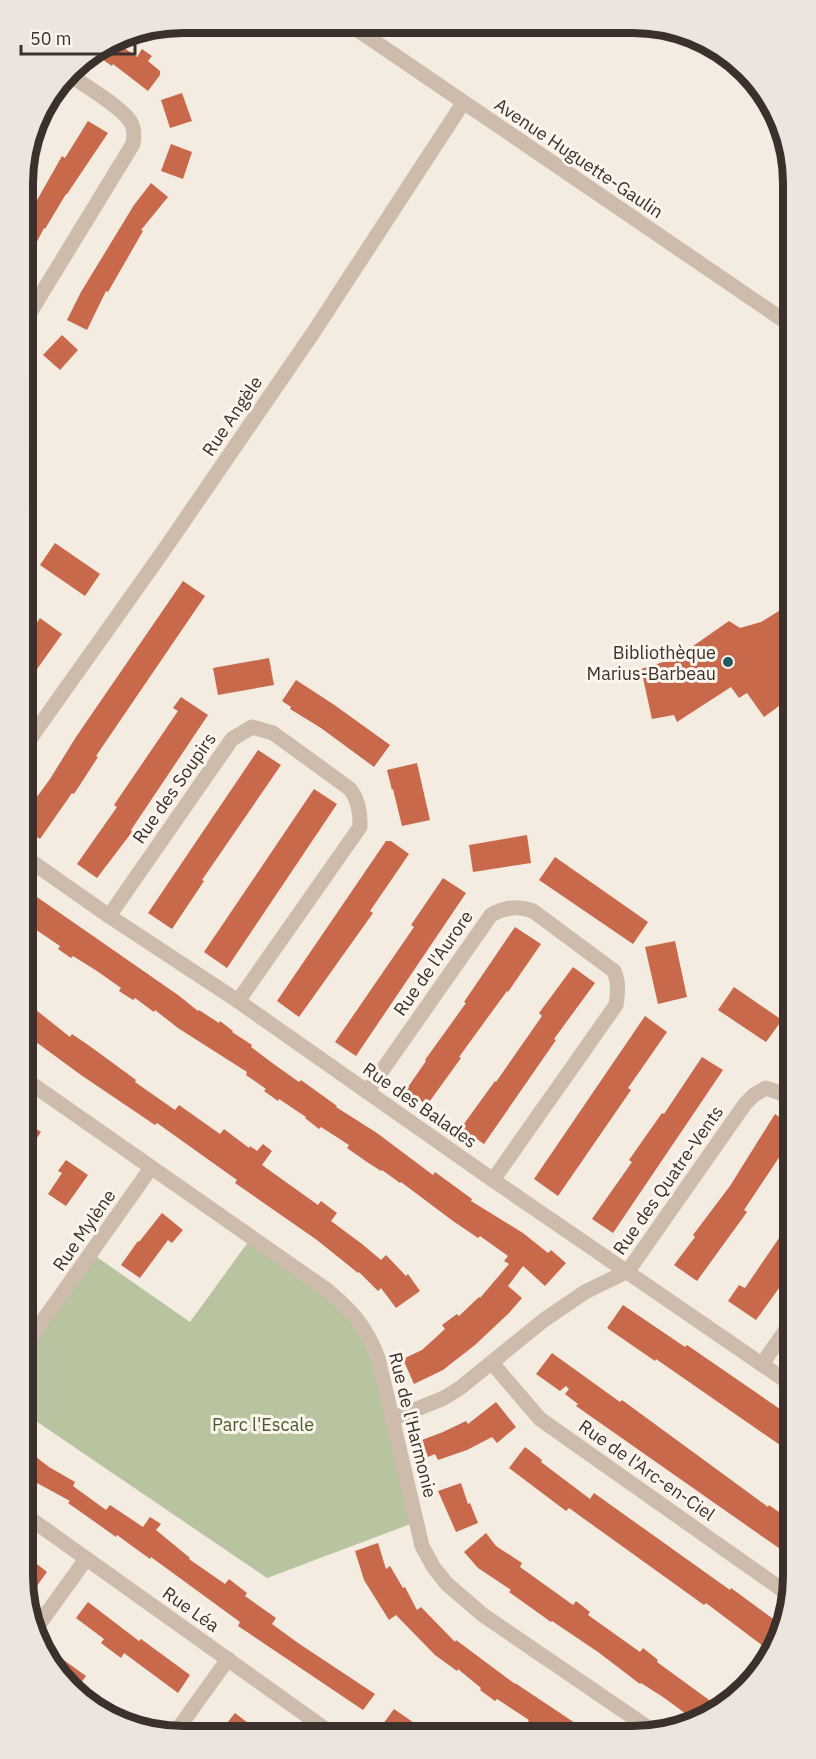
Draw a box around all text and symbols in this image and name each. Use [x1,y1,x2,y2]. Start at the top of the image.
scale bar [21,18,135,56]
text: 50 m [30,27,72,50]
street label: Avenue Huguette-Gaulin [490,93,668,223]
street label: Rue Angèle [197,371,267,460]
place label: Bibliothèque Marius-Barbeau [587,641,716,685]
marker: Bibliothèque Marius-Barbeau [721,655,735,669]
street label: Rue des Soupirs [127,728,221,848]
street label: Rue de l'Aurore [388,906,478,1020]
street label: Rue des Balades [358,1057,482,1153]
street label: Rue des Quatre-Vents [608,1101,728,1259]
street label: Rue Mylène [48,1185,121,1275]
street label: Rue de l'Harmonie [384,1350,442,1500]
park label: Parc l'Escale [212,1413,314,1436]
street label: Rue de l'Arc-en-Ciel [574,1414,720,1526]
street label: Rue Léa [158,1581,224,1637]

